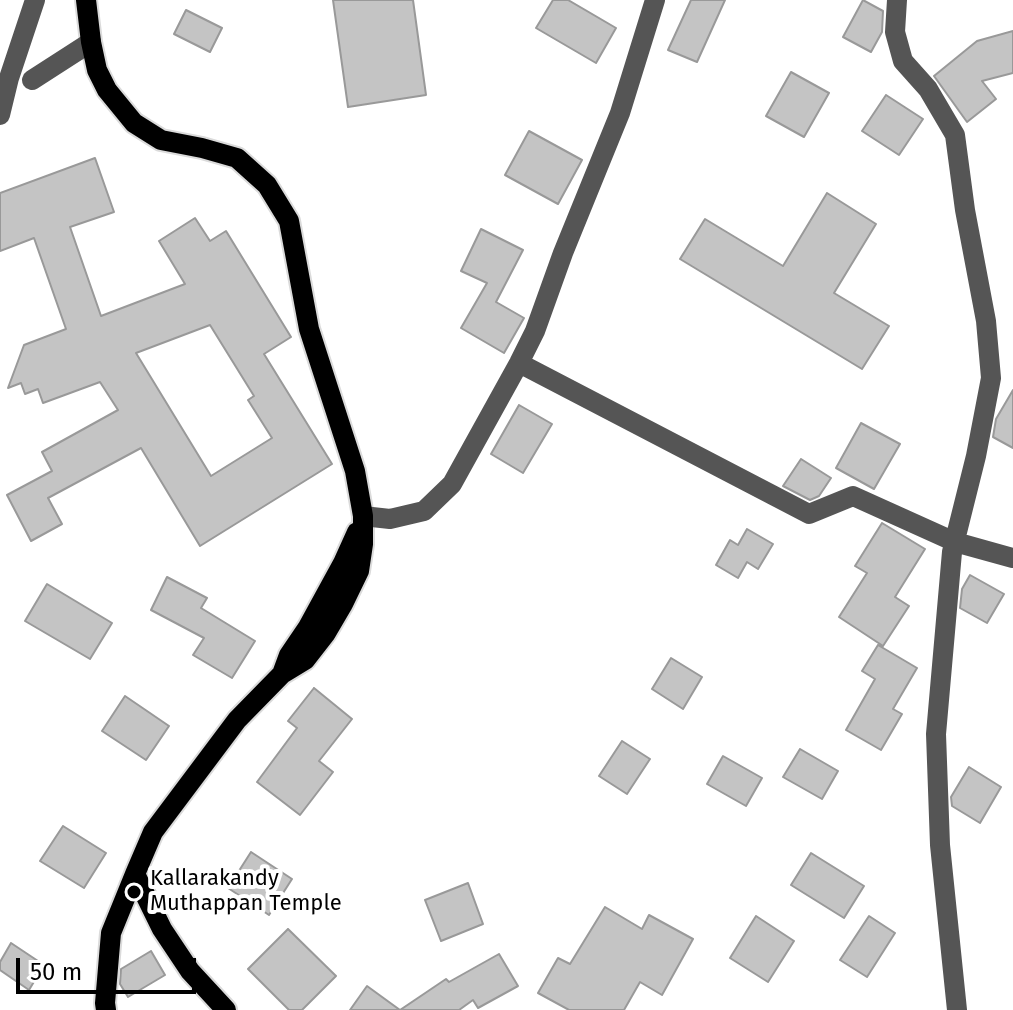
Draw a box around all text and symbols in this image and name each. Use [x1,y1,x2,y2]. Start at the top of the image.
place label: Kallarakandy Muthappan Temple [150,866,342,918]
marker: Kallarakandy Muthappan Temple [125,883,143,901]
scale bar [20,942,200,992]
text: 50 m [30,958,82,986]

